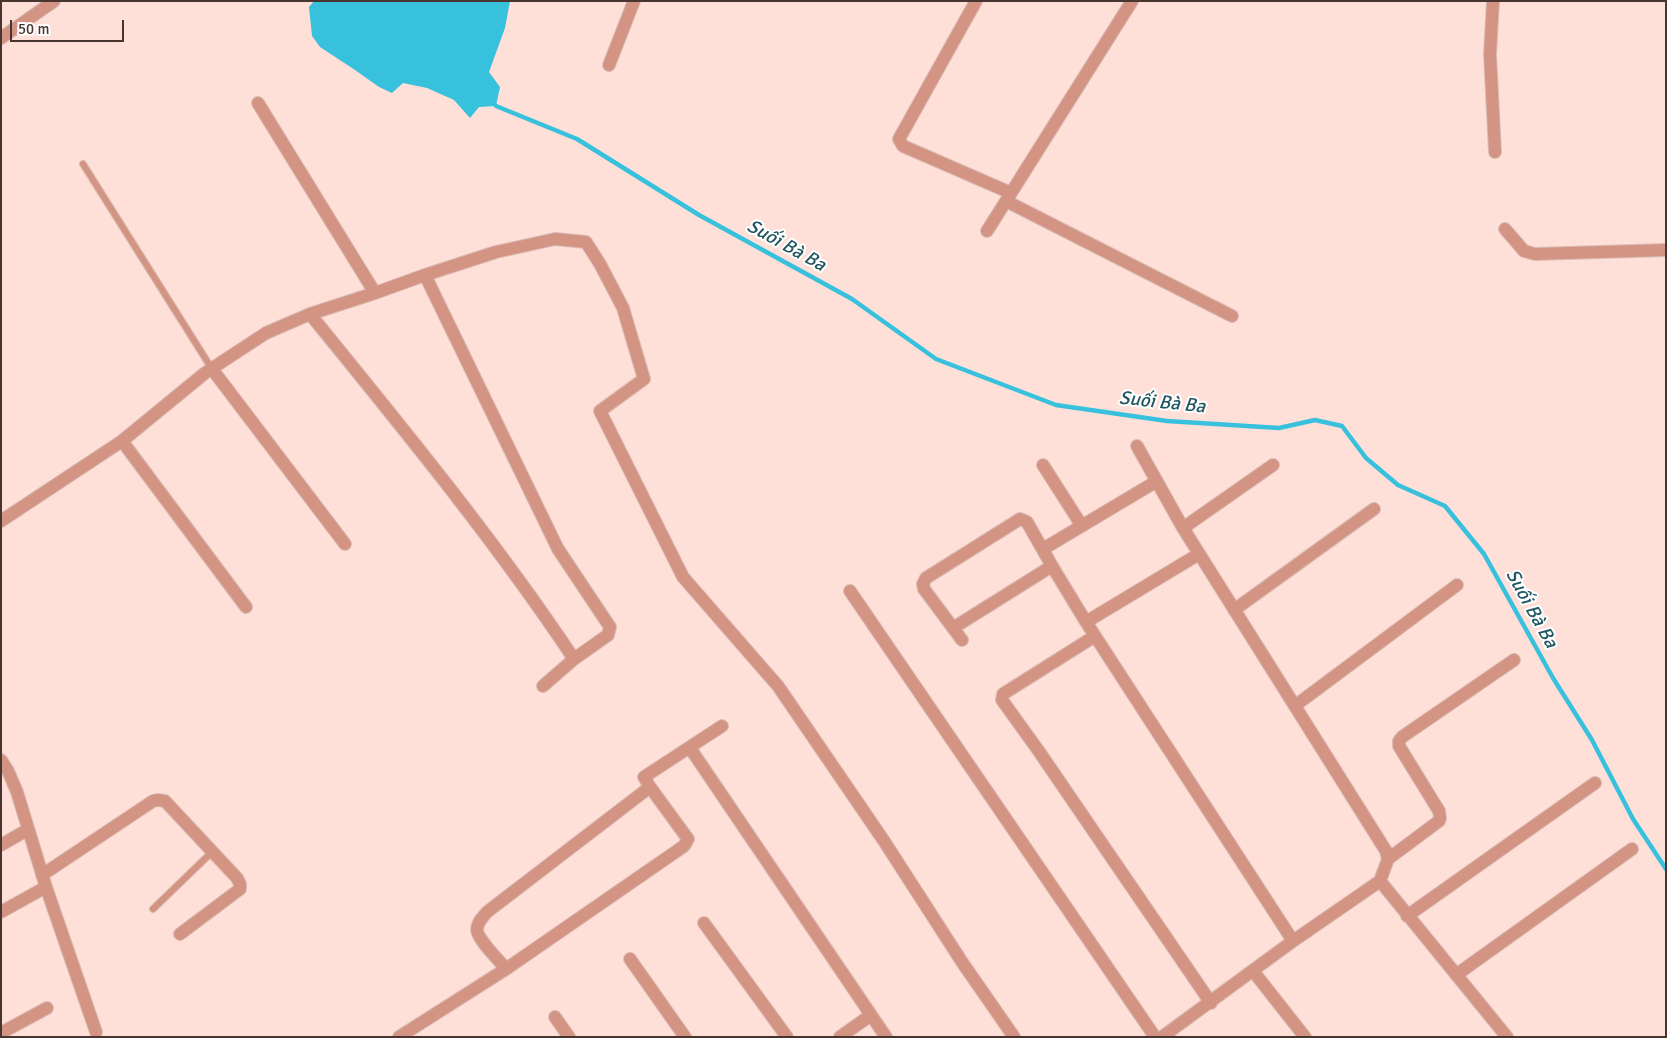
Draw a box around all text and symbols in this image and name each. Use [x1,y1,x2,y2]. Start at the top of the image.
scale bar [12,10,126,42]
text: 50 m [18,20,49,38]
water label: Suối Bà Ba [743,215,829,277]
water label: Suối Bà Ba [1118,387,1206,419]
water label: Suối Bà Ba [1500,566,1562,652]

